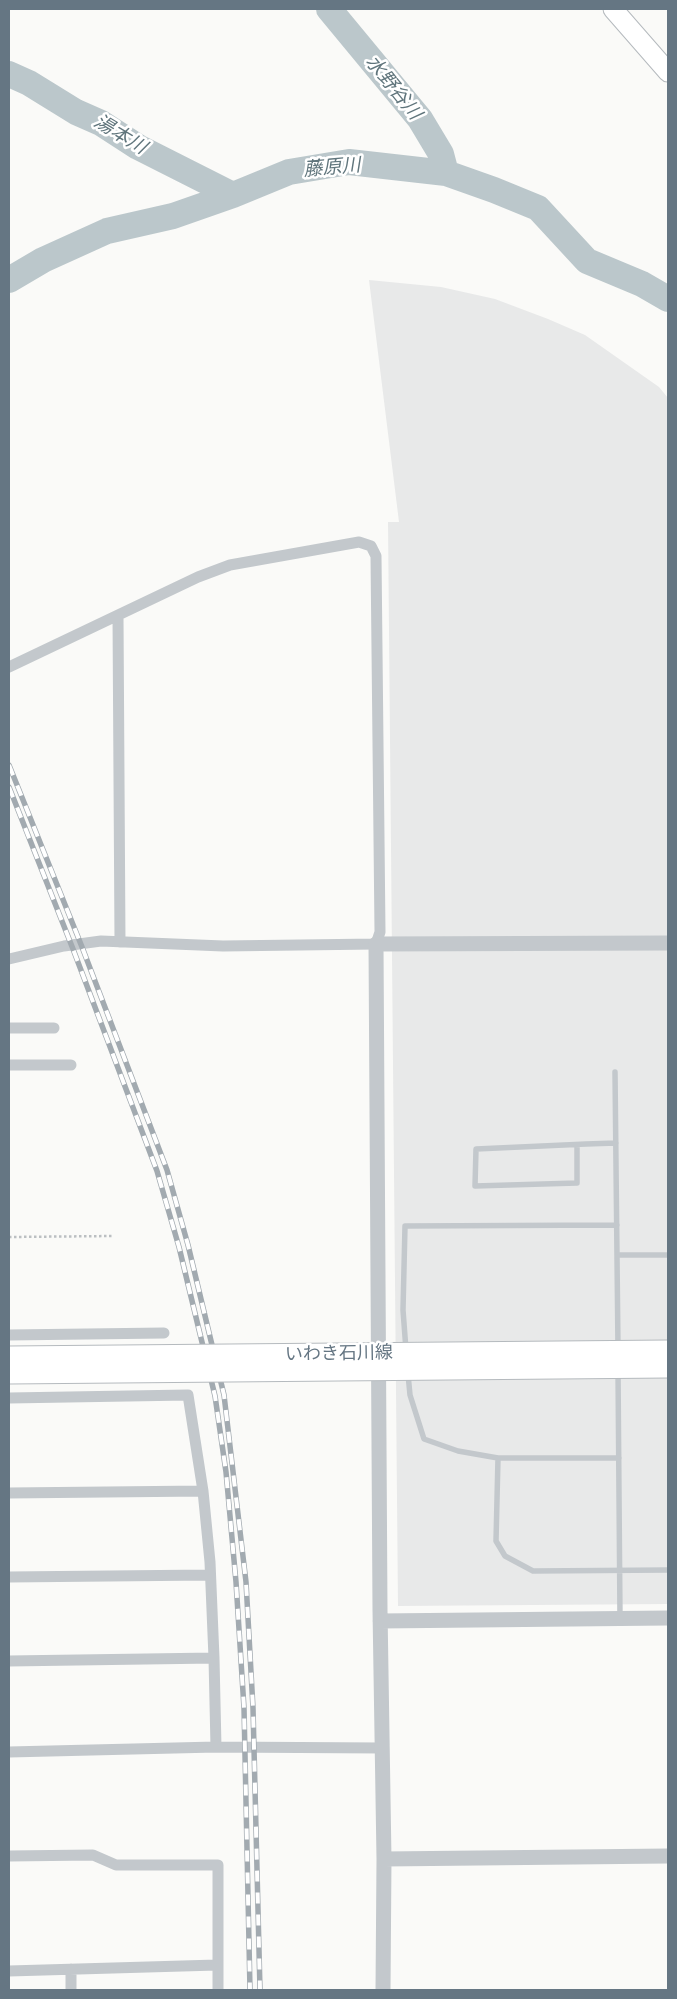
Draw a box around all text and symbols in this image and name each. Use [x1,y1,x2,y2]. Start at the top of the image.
water label: 水野谷川 [360,51,426,125]
water label: 湯本川 [90,111,150,159]
water label: 藤原川 [303,154,361,182]
street label: いわき石川線 [285,1342,393,1366]

